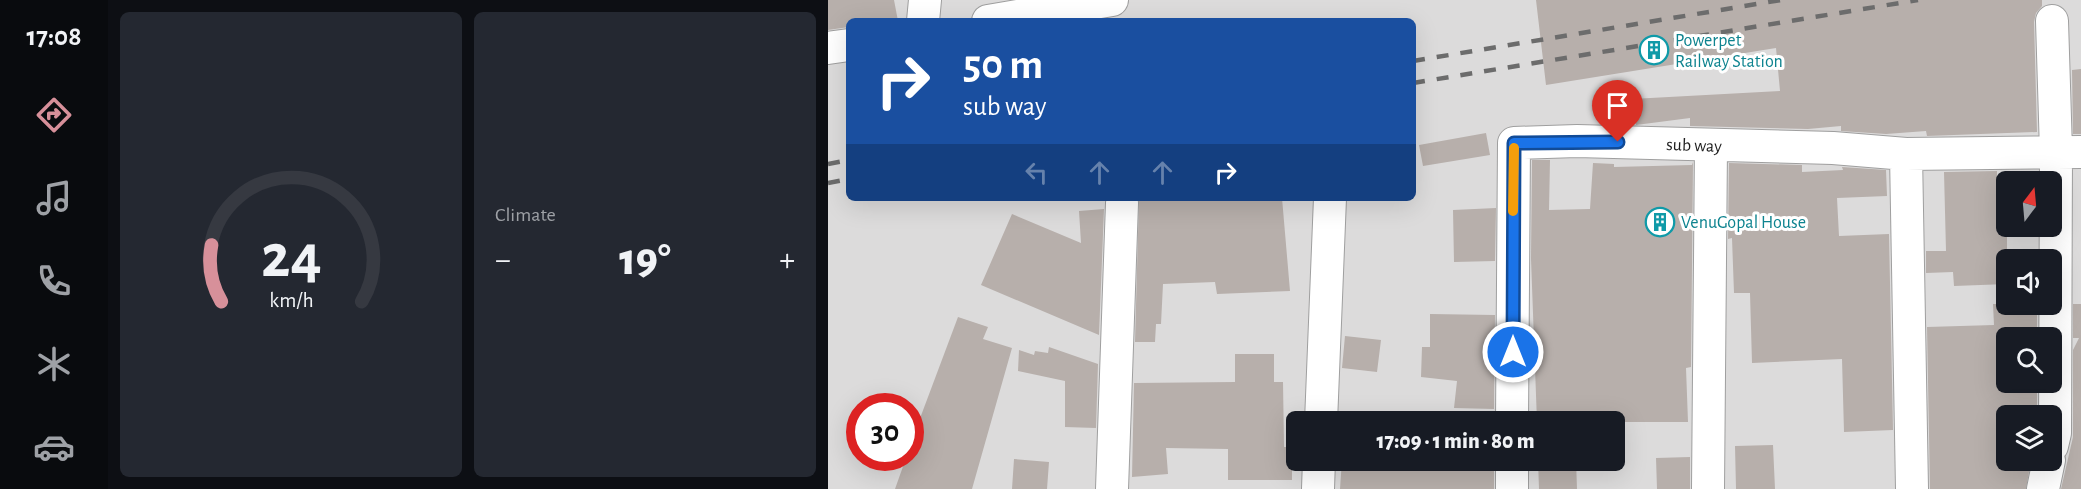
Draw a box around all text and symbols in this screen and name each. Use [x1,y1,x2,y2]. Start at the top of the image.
text: 17:08 [27,23,81,50]
place label: Powerpet Railway Station [1675,32,1783,71]
building icon: Powerpet Railway Station [1638,34,1670,66]
icon: right [864,42,942,120]
text: 50 m [963,44,1043,86]
pin [1592,80,1643,142]
icon: arrive [1601,89,1634,122]
text: sub way [963,93,1047,120]
icon: directions [33,94,75,136]
street label: sub way [1666,136,1722,156]
icon: left [1020,156,1053,189]
icon: ahead [1083,156,1116,189]
icon: ahead [1146,156,1179,189]
icon: right [1209,156,1242,189]
north arrow [1996,171,2062,237]
map controls [1996,171,2062,471]
icon: music [33,177,75,219]
text: Climate [495,205,556,225]
building icon: VenuGopal House [1644,206,1676,238]
place label: VenuGopal House [1681,214,1806,232]
text: 24 [261,226,321,288]
text: 19° [619,238,671,283]
text: − [495,244,511,277]
text: + [779,244,795,277]
button: sound [1996,249,2062,315]
icon: phone [33,260,75,302]
text: km/h [269,290,313,311]
position arrow [1481,320,1545,384]
button: search [1996,327,2062,393]
icon: climate [33,343,75,385]
speed limit sign: 30 [846,393,924,471]
button: layers [1996,405,2062,471]
icon: car [33,426,75,468]
text: 17:09 · 1 min · 80 m [1376,430,1535,452]

